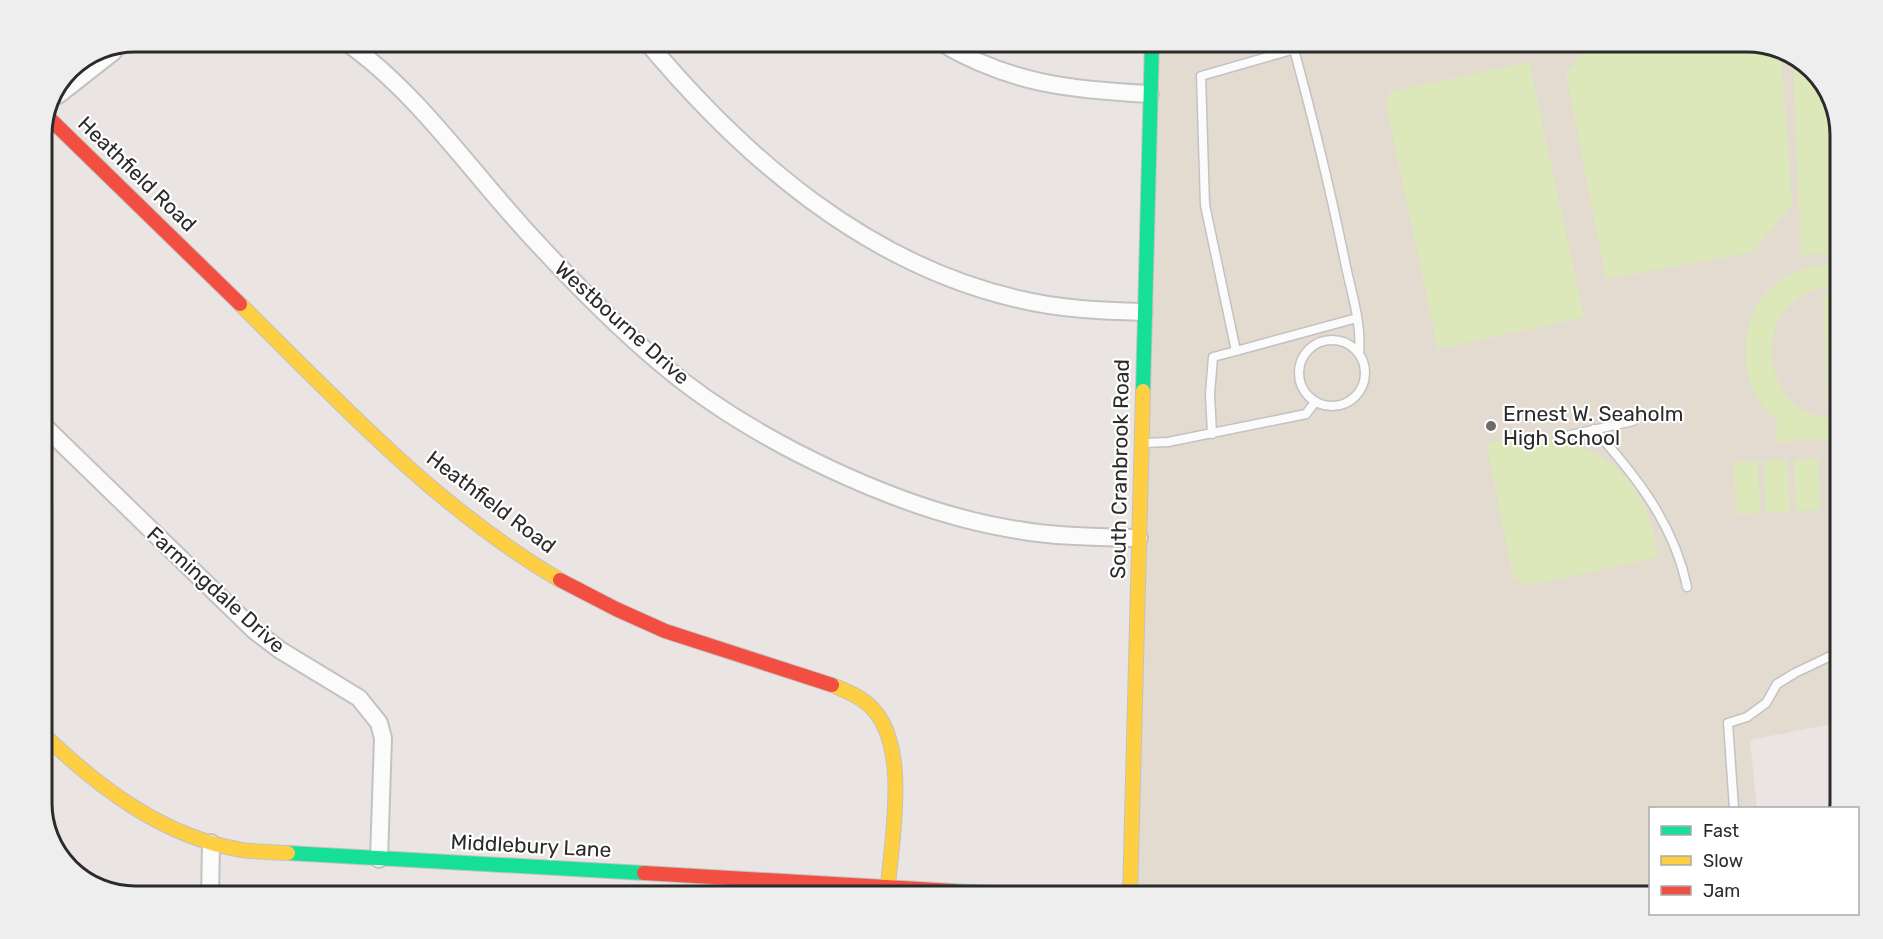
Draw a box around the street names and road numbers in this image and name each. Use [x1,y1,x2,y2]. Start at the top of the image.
street label: Heathfield Road [73,111,202,236]
street label: Westbourne Drive [550,256,695,390]
street label: South Cranbrook Road [1105,359,1134,579]
street label: Heathfield Road [422,445,561,558]
street label: Farmingdale Drive [142,521,290,658]
street label: Middlebury Lane [450,829,612,862]

